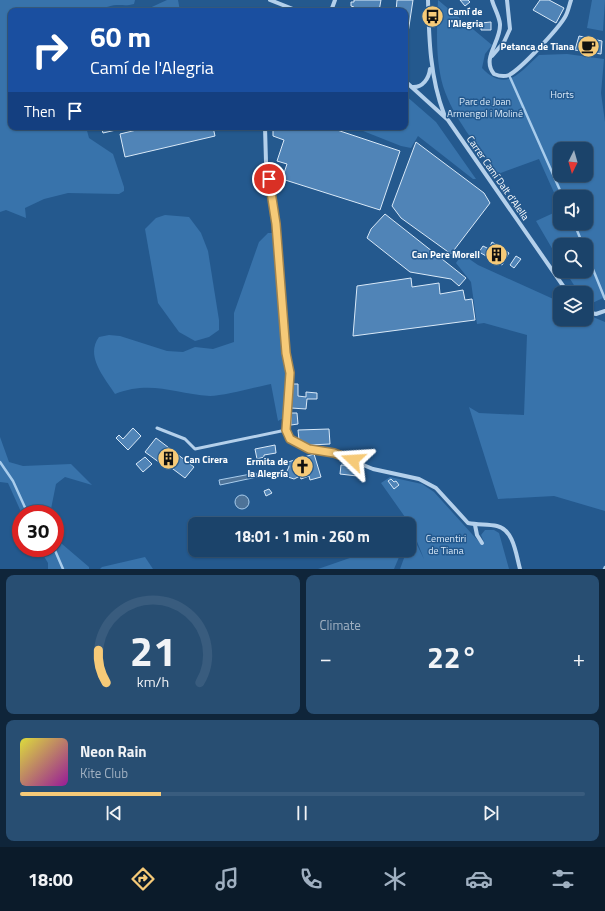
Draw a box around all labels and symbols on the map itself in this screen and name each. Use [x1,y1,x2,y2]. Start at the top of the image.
bus stop icon: Camí de l'Alegria [419,4,445,30]
place label: Camí de l'Alegria [448,4,483,31]
cafe icon: Petanca de Tiana [576,33,602,59]
place label: Petanca de Tiana [501,39,574,54]
park label: Horts [550,87,574,102]
park label: Parc de Joan Armengol i Moliné [447,94,523,121]
street label: Carrer Camí Dalt d'Alella [463,133,533,223]
north arrow [553,142,593,182]
pin [252,162,286,196]
building icon: Can Pere Morell [483,241,509,267]
place label: Can Pere Morell [412,247,480,262]
position arrow [332,439,374,481]
building icon: Can Cirera [155,446,181,472]
place label: Can Cirera [184,452,228,467]
place label: Ermita de la Alegría [246,454,288,481]
church icon: Ermita de la Alegría [290,454,316,480]
speed limit sign: 30 [12,505,64,557]
park label: Cementiri de Tiana [426,531,466,558]

